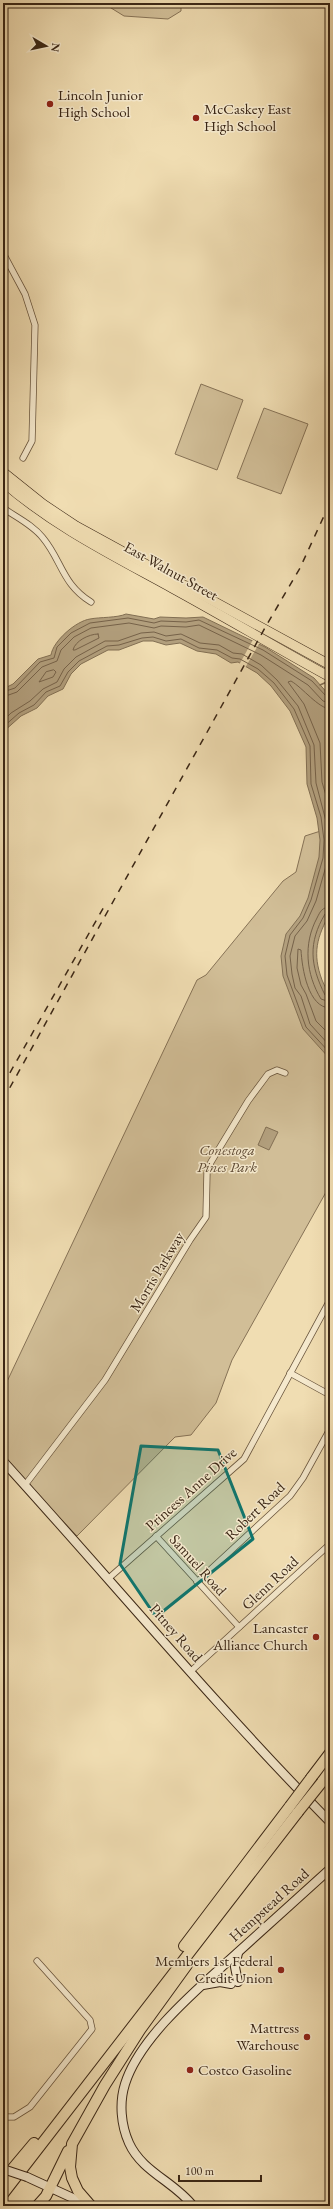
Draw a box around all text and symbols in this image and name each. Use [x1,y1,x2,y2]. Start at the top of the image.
north arrow [26,26,66,66]
text: N [48,42,63,53]
place label: Lincoln Junior High School [58,85,143,121]
marker: Lincoln Junior High School [45,99,55,109]
place label: McCaskey East High School [204,99,291,135]
marker: McCaskey East High School [191,113,201,123]
street label: East Walnut Street [121,537,222,604]
park label: Conestoga Pines Park [197,1140,257,1176]
street label: Morris Parkway [125,1228,188,1315]
street label: Princess Anne Drive [141,1443,240,1535]
street label: Robert Road [221,1477,289,1544]
street label: Samuel Road [166,1530,231,1600]
street label: Glenn Road [237,1551,302,1614]
street label: Pitney Road [146,1599,207,1666]
place label: Lancaster Alliance Church [212,1618,308,1654]
marker: Lancaster Alliance Church [311,1632,321,1642]
street label: Hempstead Road [225,1864,313,1945]
place label: Members 1st Federal Credit Union [155,1951,273,1987]
marker: Members 1st Federal Credit Union [276,1965,286,1975]
place label: Mattress Warehouse [236,2018,299,2054]
marker: Mattress Warehouse [302,2032,312,2042]
place label: Costco Gasoline [198,2060,292,2079]
marker: Costco Gasoline [185,2065,195,2075]
scale bar [179,2157,261,2183]
text: 100 m [185,2163,215,2179]

